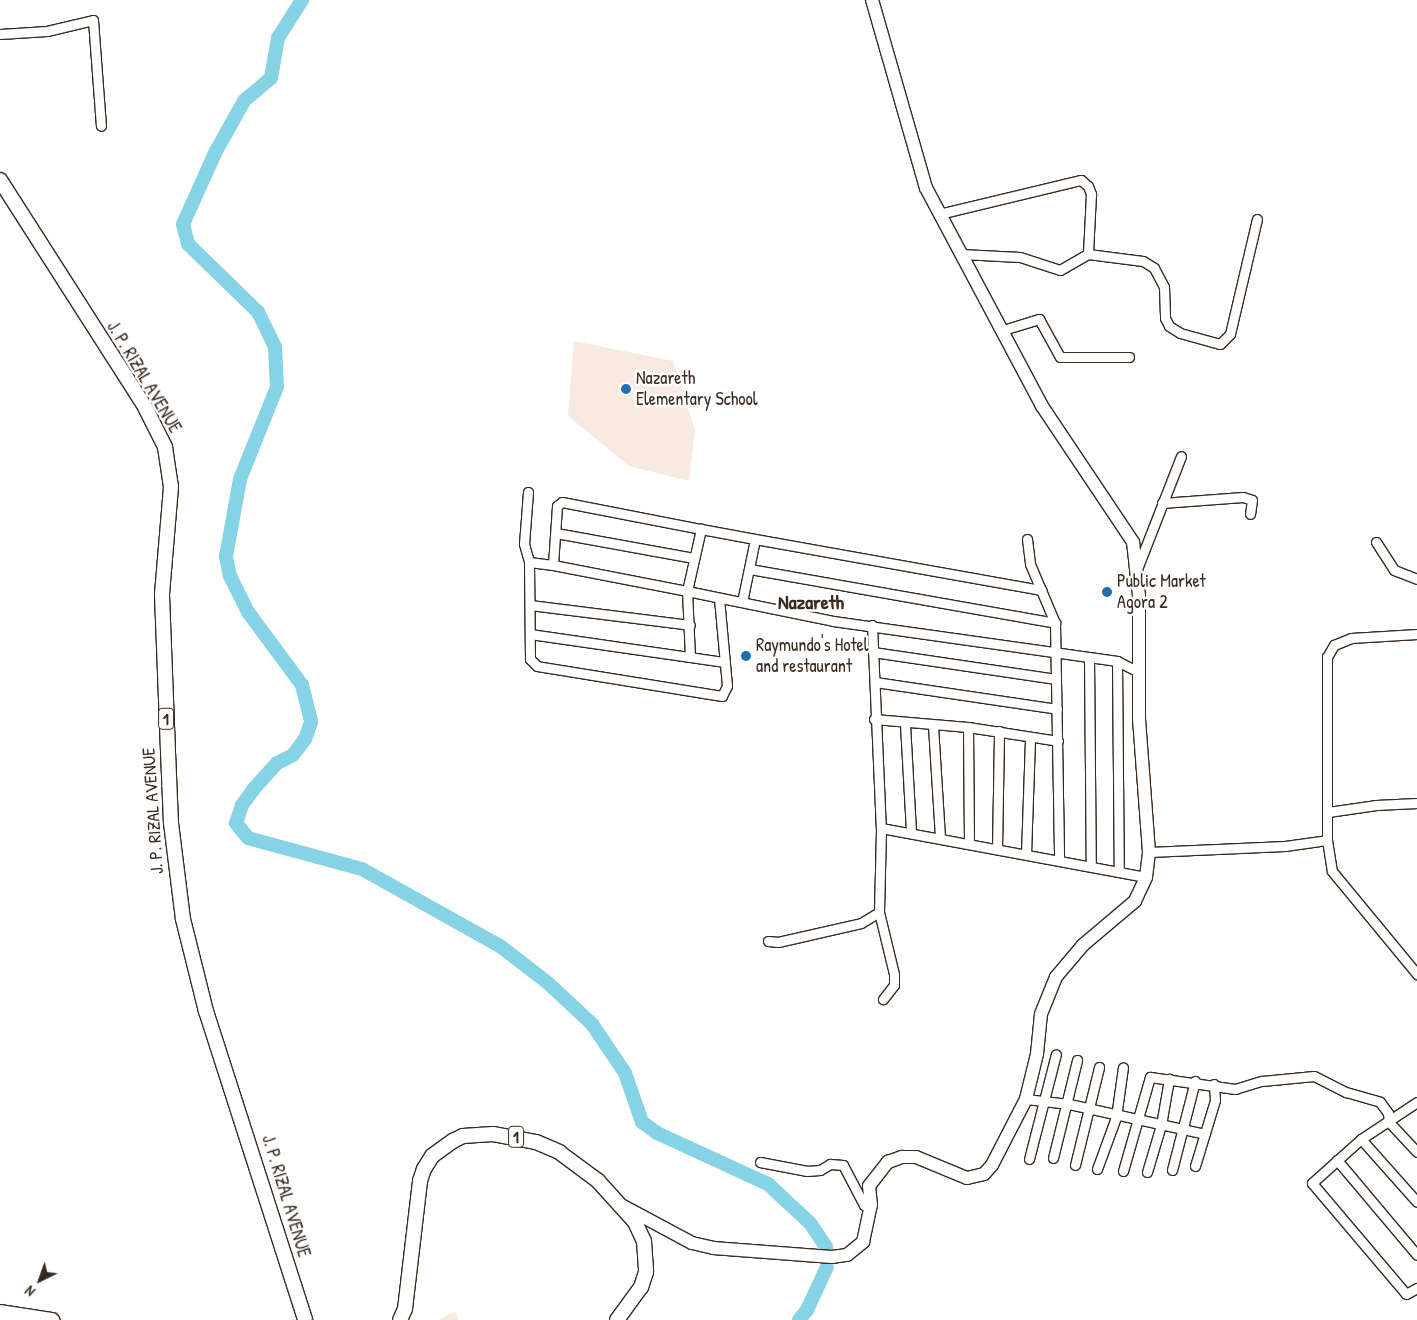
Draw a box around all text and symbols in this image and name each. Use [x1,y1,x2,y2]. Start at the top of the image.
street label: J. P. RIZAL AVENUE [102,317,186,437]
place label: Nazareth Elementary School [636,368,757,410]
marker: Nazareth Elementary School [620,383,632,395]
place label: Public Market Agora 2 [1117,571,1206,614]
marker: Public Market Agora 2 [1101,586,1113,598]
district label: Nazareth [778,589,844,613]
place label: Raymundo's Hotel and restaurant [756,635,869,678]
marker: Raymundo's Hotel and restaurant [740,650,752,662]
road number: 1 [157,706,175,732]
street label: J. P. RIZAL AVENUE [138,747,168,875]
road number: 1 [507,1124,525,1150]
street label: J. P. RIZAL AVENUE [257,1132,315,1260]
north arrow [15,1255,65,1305]
text: N [21,1282,39,1301]

